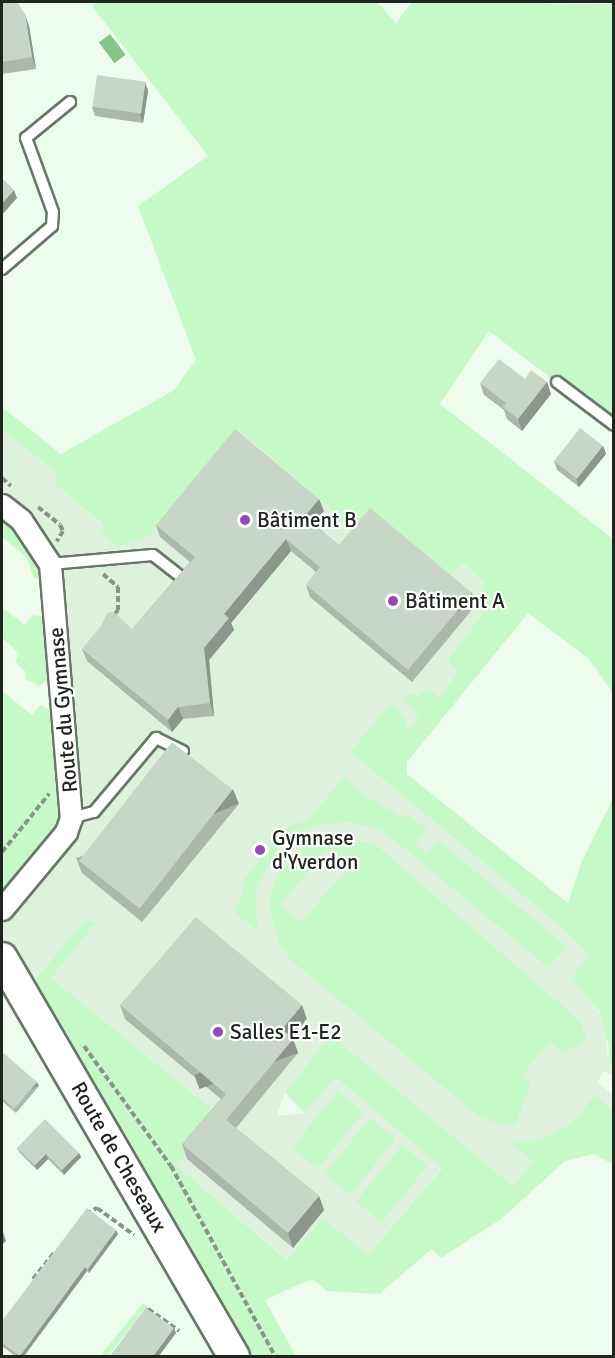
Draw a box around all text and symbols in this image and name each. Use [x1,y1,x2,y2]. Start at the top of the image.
place label: Bâtiment B [257,507,357,533]
marker: Bâtiment B [238,513,252,527]
place label: Bâtiment A [405,588,505,614]
marker: Bâtiment A [386,594,400,608]
street label: Route du Gymnase [43,626,83,794]
place label: Gymnase d'Yverdon [272,825,358,875]
marker: Gymnase d'Yverdon [253,843,267,857]
place label: Salles E1-E2 [230,1019,342,1045]
marker: Salles E1-E2 [211,1025,225,1039]
street label: Route de Cheseaux [66,1077,172,1237]

